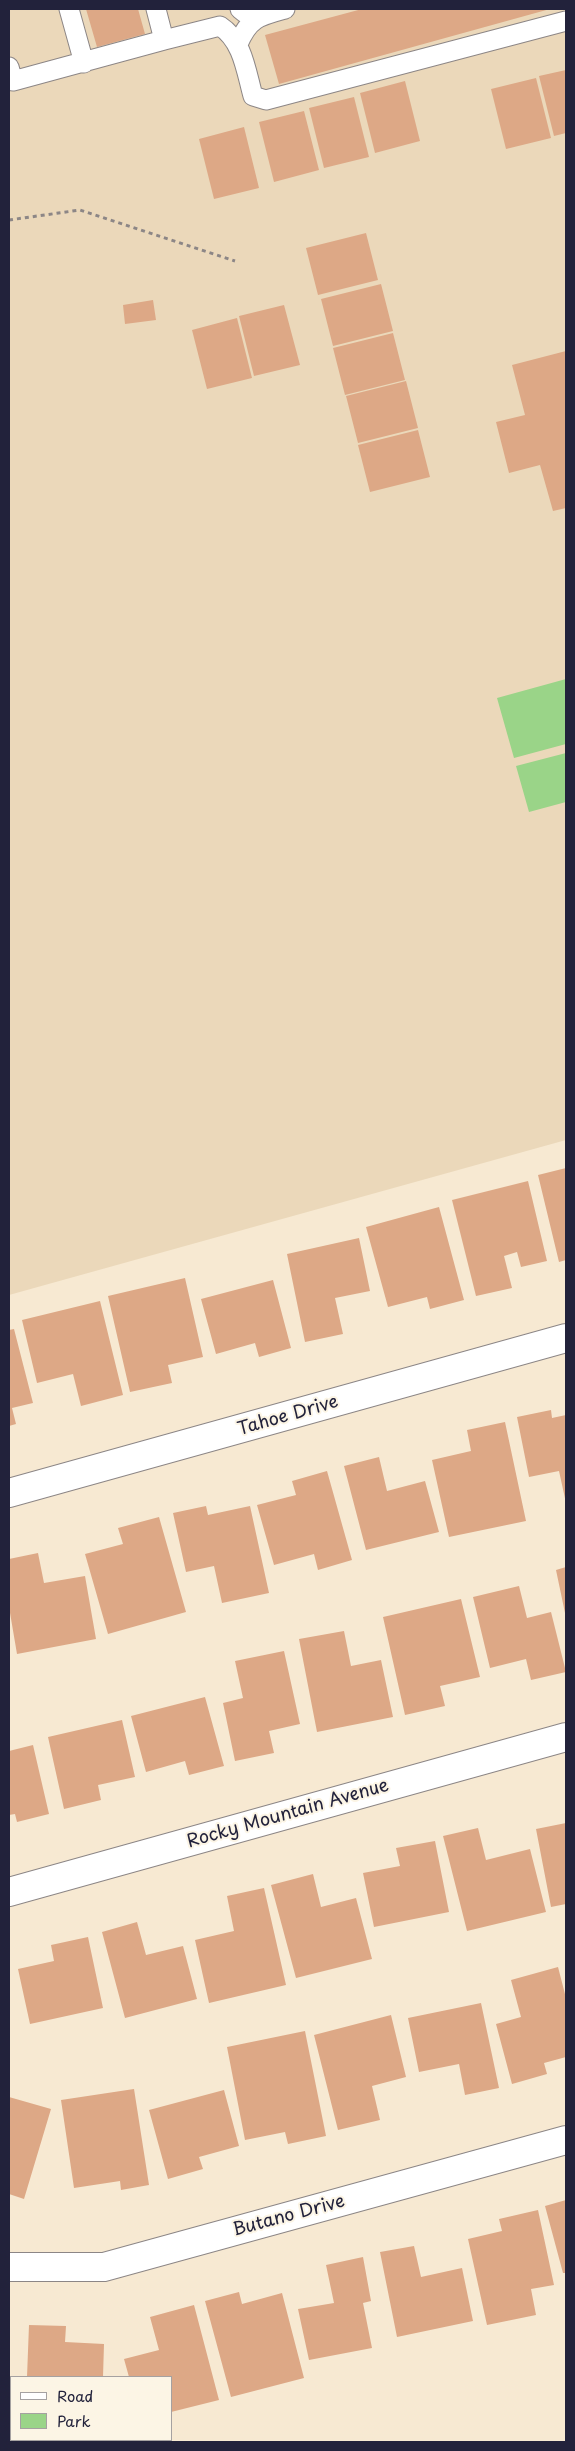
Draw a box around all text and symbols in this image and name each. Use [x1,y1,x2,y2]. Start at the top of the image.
street label: Tahoe Drive [235,1391,341,1441]
street label: Rocky Mountain Avenue [185,1775,391,1853]
street label: Butano Drive [231,2191,347,2241]
legend [10,2376,172,2441]
text: Road [57,2384,93,2407]
text: Park [57,2409,91,2432]

